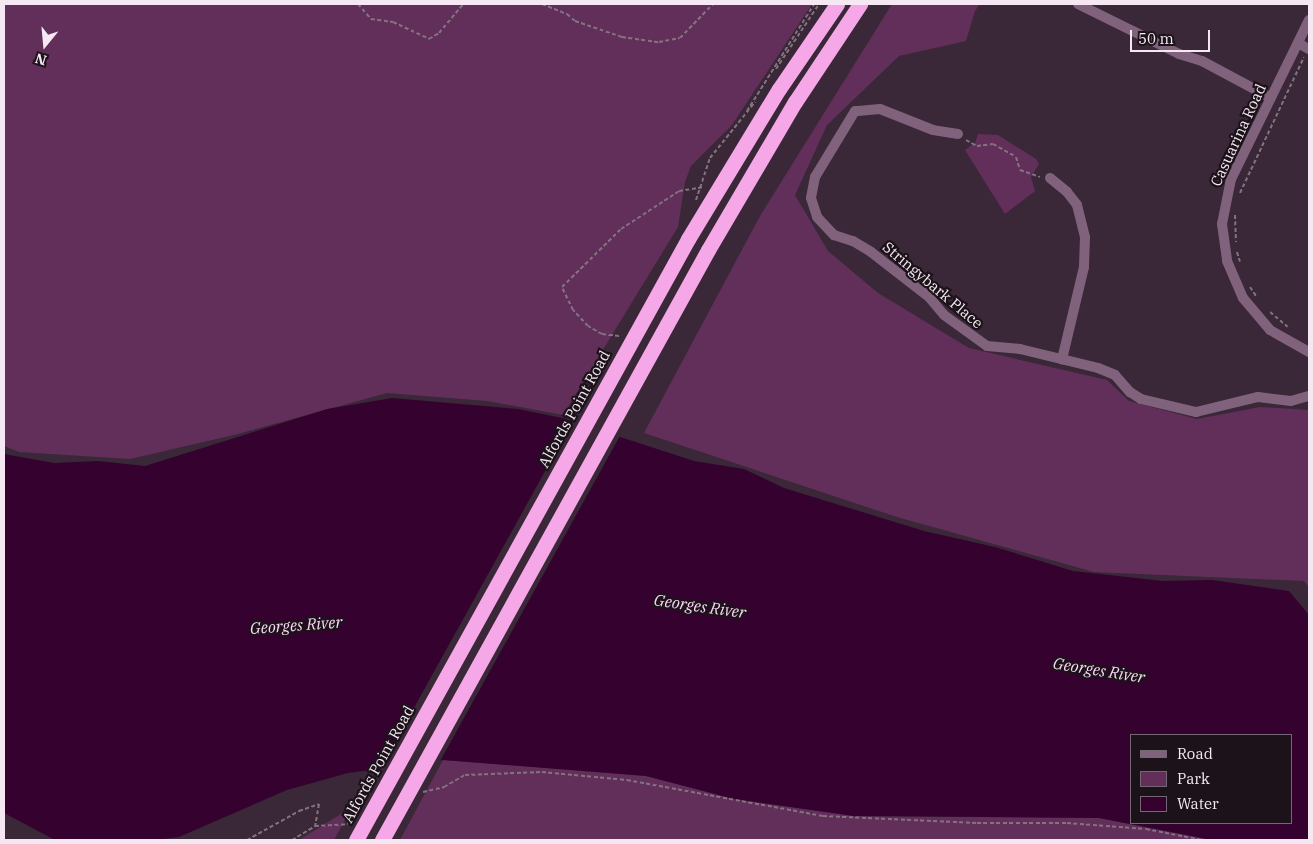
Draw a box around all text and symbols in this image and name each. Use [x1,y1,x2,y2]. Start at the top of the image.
north arrow [20,20,70,70]
scale bar [1133,20,1213,52]
text: 50 m [1138,29,1174,48]
text: N [33,49,49,70]
street label: Casuarina Road [1206,81,1270,189]
street label: Stringybark Place [879,238,987,332]
street label: Alfords Point Road [534,347,614,471]
water label: Georges River [653,590,747,622]
water label: Georges River [249,612,343,638]
water label: Georges River [1052,653,1146,687]
street label: Alfords Point Road [338,702,418,826]
legend [1130,734,1293,824]
text: Road [1177,744,1213,763]
text: Park [1177,769,1210,788]
text: Water [1177,794,1219,813]

